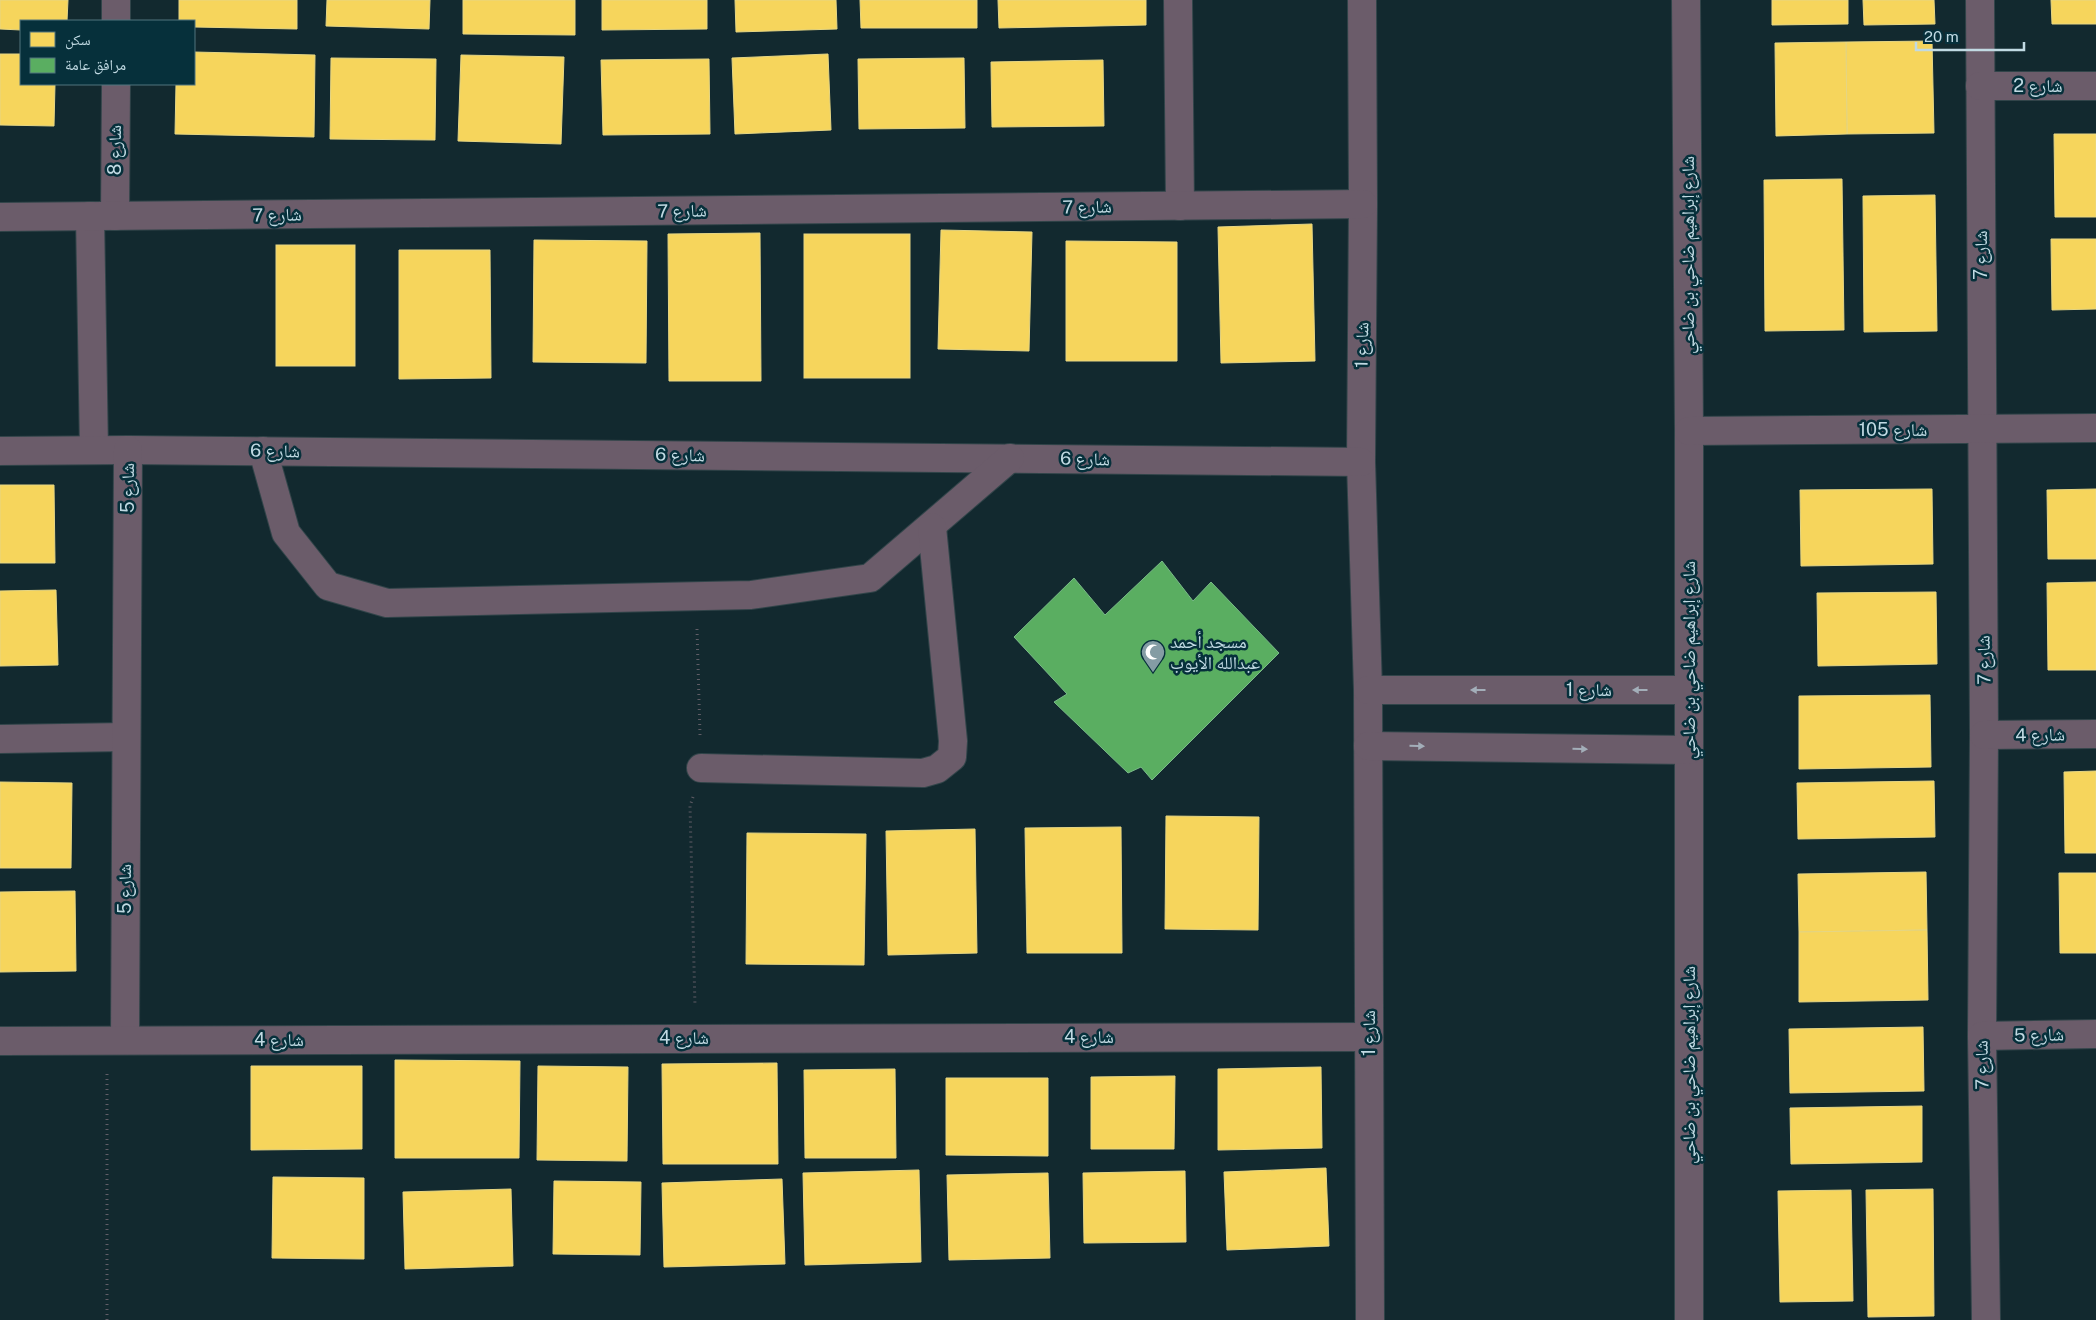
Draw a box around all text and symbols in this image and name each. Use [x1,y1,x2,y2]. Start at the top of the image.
legend [20,20,195,85]
scale bar [1916,20,2024,52]
text: 20 m [1924,28,1959,45]
text: سكن [65,31,91,50]
text: مرافق عامة [65,56,126,75]
street label: شارع 2 [2013,75,2063,97]
street label: شارع 8 [104,125,126,175]
street label: شارع إبراهيم ضاحي بن ضاحي [1677,156,1703,354]
street label: شارع 7 [1062,196,1112,218]
street label: شارع 7 [657,200,707,222]
street label: شارع 7 [252,204,302,226]
street label: شارع 7 [1970,230,1992,280]
street label: شارع 1 [1351,322,1373,368]
street label: شارع 105 [1859,419,1927,441]
street label: شارع 6 [250,440,300,462]
street label: شارع 6 [655,444,705,466]
street label: شارع 6 [1060,448,1110,470]
street label: شارع 5 [117,463,139,513]
street label: شارع إبراهيم ضاحي بن ضاحي [1678,561,1704,759]
place label: مسجد أحمد عبدالله الأيوب [1170,631,1260,674]
street label: شارع 7 [1973,635,1995,685]
mosque icon: مسجد أحمد عبدالله الأيوب [1140,639,1166,673]
street label: شارع 1 [1566,679,1612,701]
one-way arrow [1470,686,1486,694]
one-way arrow [1632,686,1648,694]
street label: شارع 4 [2015,724,2065,746]
one-way arrow [1409,742,1425,750]
one-way arrow [1572,745,1588,753]
street label: شارع 5 [114,864,136,914]
street label: شارع إبراهيم ضاحي بن ضاحي [1678,966,1704,1164]
street label: شارع 1 [1358,1010,1380,1056]
street label: شارع 5 [2014,1024,2064,1046]
street label: شارع 4 [1064,1026,1114,1048]
street label: شارع 4 [659,1027,709,1049]
street label: شارع 4 [254,1029,304,1051]
street label: شارع 7 [1971,1040,1993,1090]

